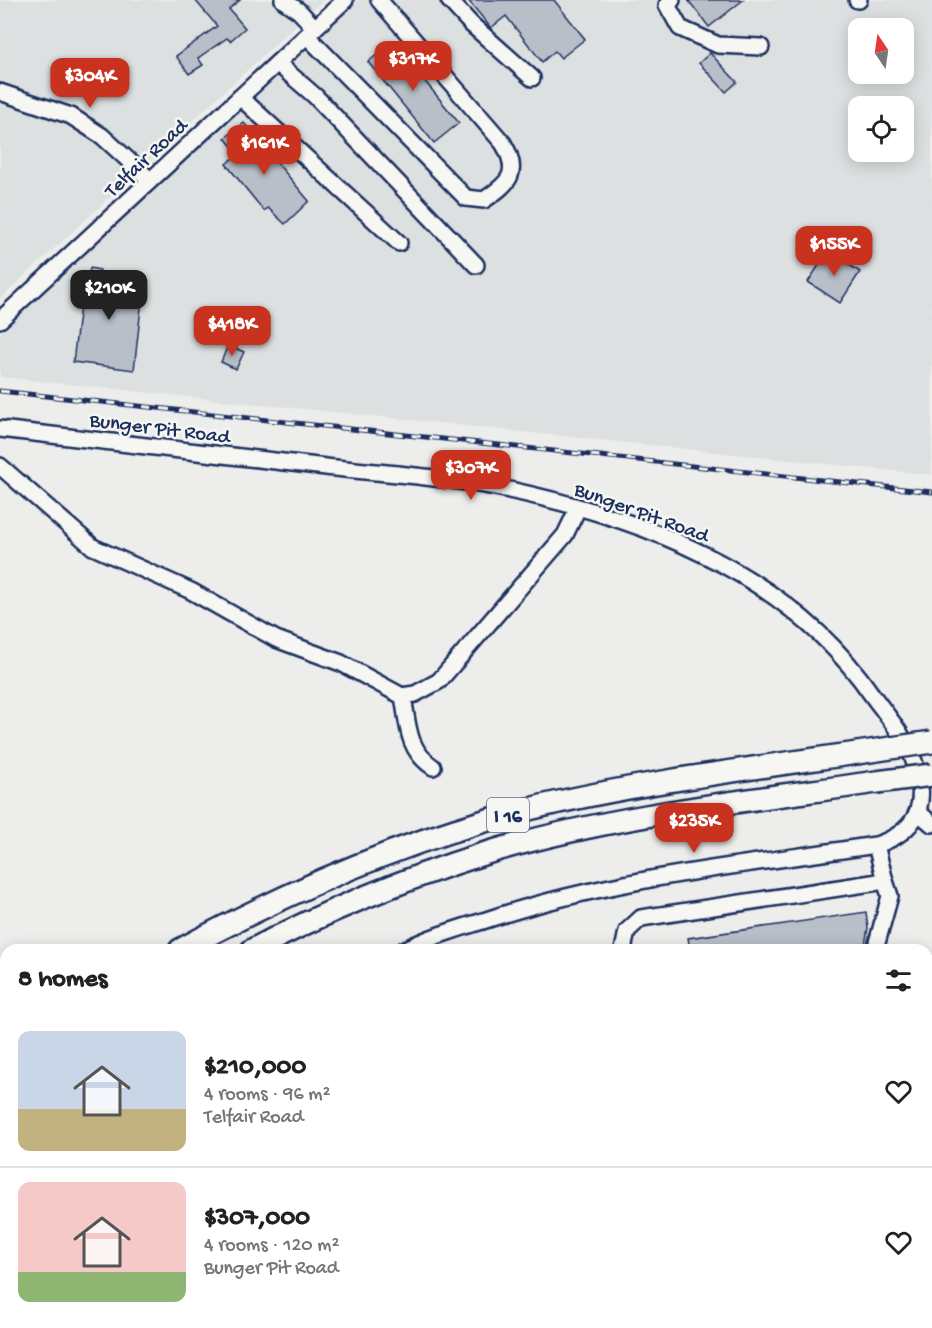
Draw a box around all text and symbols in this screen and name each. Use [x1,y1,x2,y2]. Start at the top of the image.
north arrow [848,18,914,84]
map controls [848,18,914,162]
pin: $317K [371,41,455,92]
text: $317K [389,49,437,72]
pin: $304K [48,58,132,109]
text: $304K [64,66,116,89]
button: locate [848,96,914,162]
street label: Telfair Road [100,114,195,205]
pin: $161K [222,125,306,176]
text: $161K [241,133,287,156]
pin: $155K [792,226,876,277]
text: $155K [809,234,859,257]
pin: $210K [67,270,151,321]
text: $210K [84,278,134,301]
pin: $418K [190,306,274,357]
text: $418K [208,314,256,337]
street label: Bunger Pit Road [87,409,233,452]
pin: $307K [429,450,513,501]
text: $307K [445,458,497,481]
street label: Bunger Pit Road [569,478,713,551]
road number: I 16 [487,798,529,832]
pin: $235K [652,803,736,854]
text: $235K [669,811,719,834]
icon: filters [882,964,915,997]
text: 8 homes [18,965,107,996]
text: $210,000 [204,1053,306,1084]
icon: home [66,1055,138,1127]
icon: heart [882,1075,915,1108]
text: 4 rooms · 96 m² [204,1084,330,1107]
text: Telfair Road [204,1107,303,1130]
text: $307,000 [204,1204,310,1235]
icon: home [66,1206,138,1278]
icon: heart [882,1226,915,1259]
text: 4 rooms · 120 m² [204,1235,339,1258]
text: Bunger Pit Road [204,1258,339,1281]

